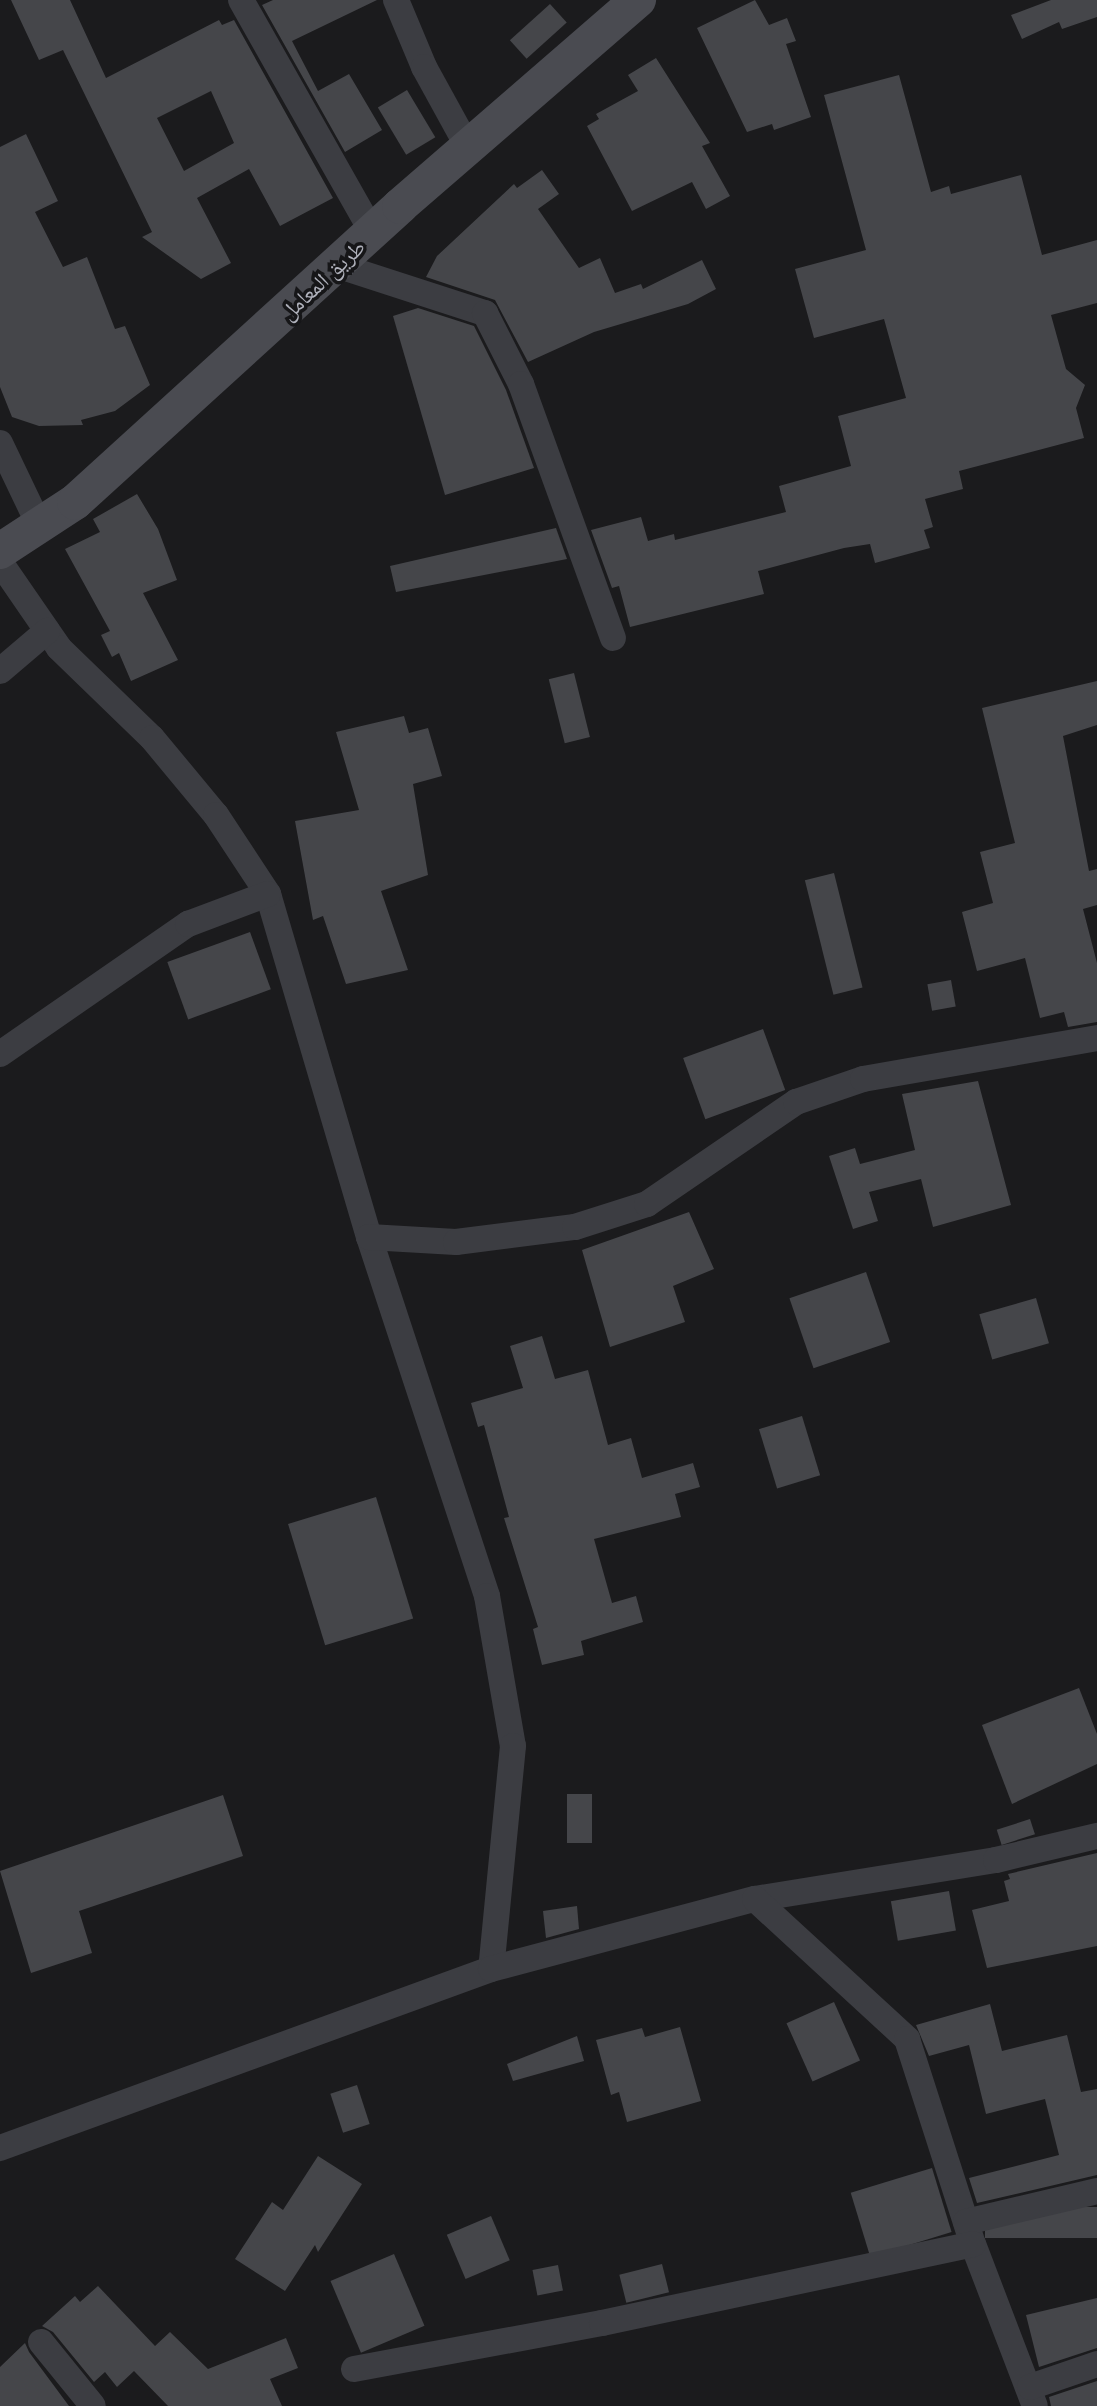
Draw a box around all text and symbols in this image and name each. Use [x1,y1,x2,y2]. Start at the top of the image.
street label: طريق المعامل [274,233,370,325]

